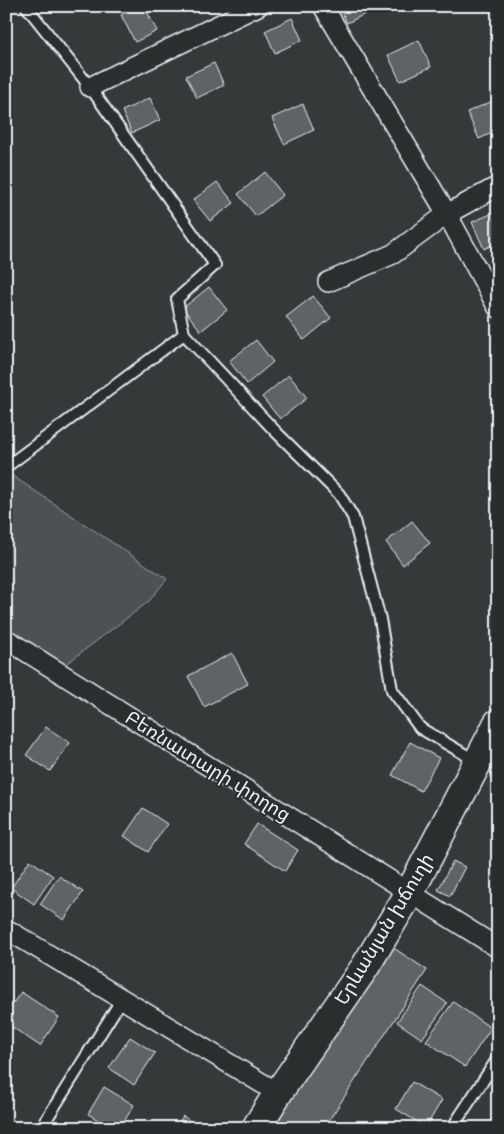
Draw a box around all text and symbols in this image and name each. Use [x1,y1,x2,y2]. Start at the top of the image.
street label: Բեռնատարի փողոց [118,701,298,831]
street label: Երևանյան խճուղի [325,846,443,1012]

